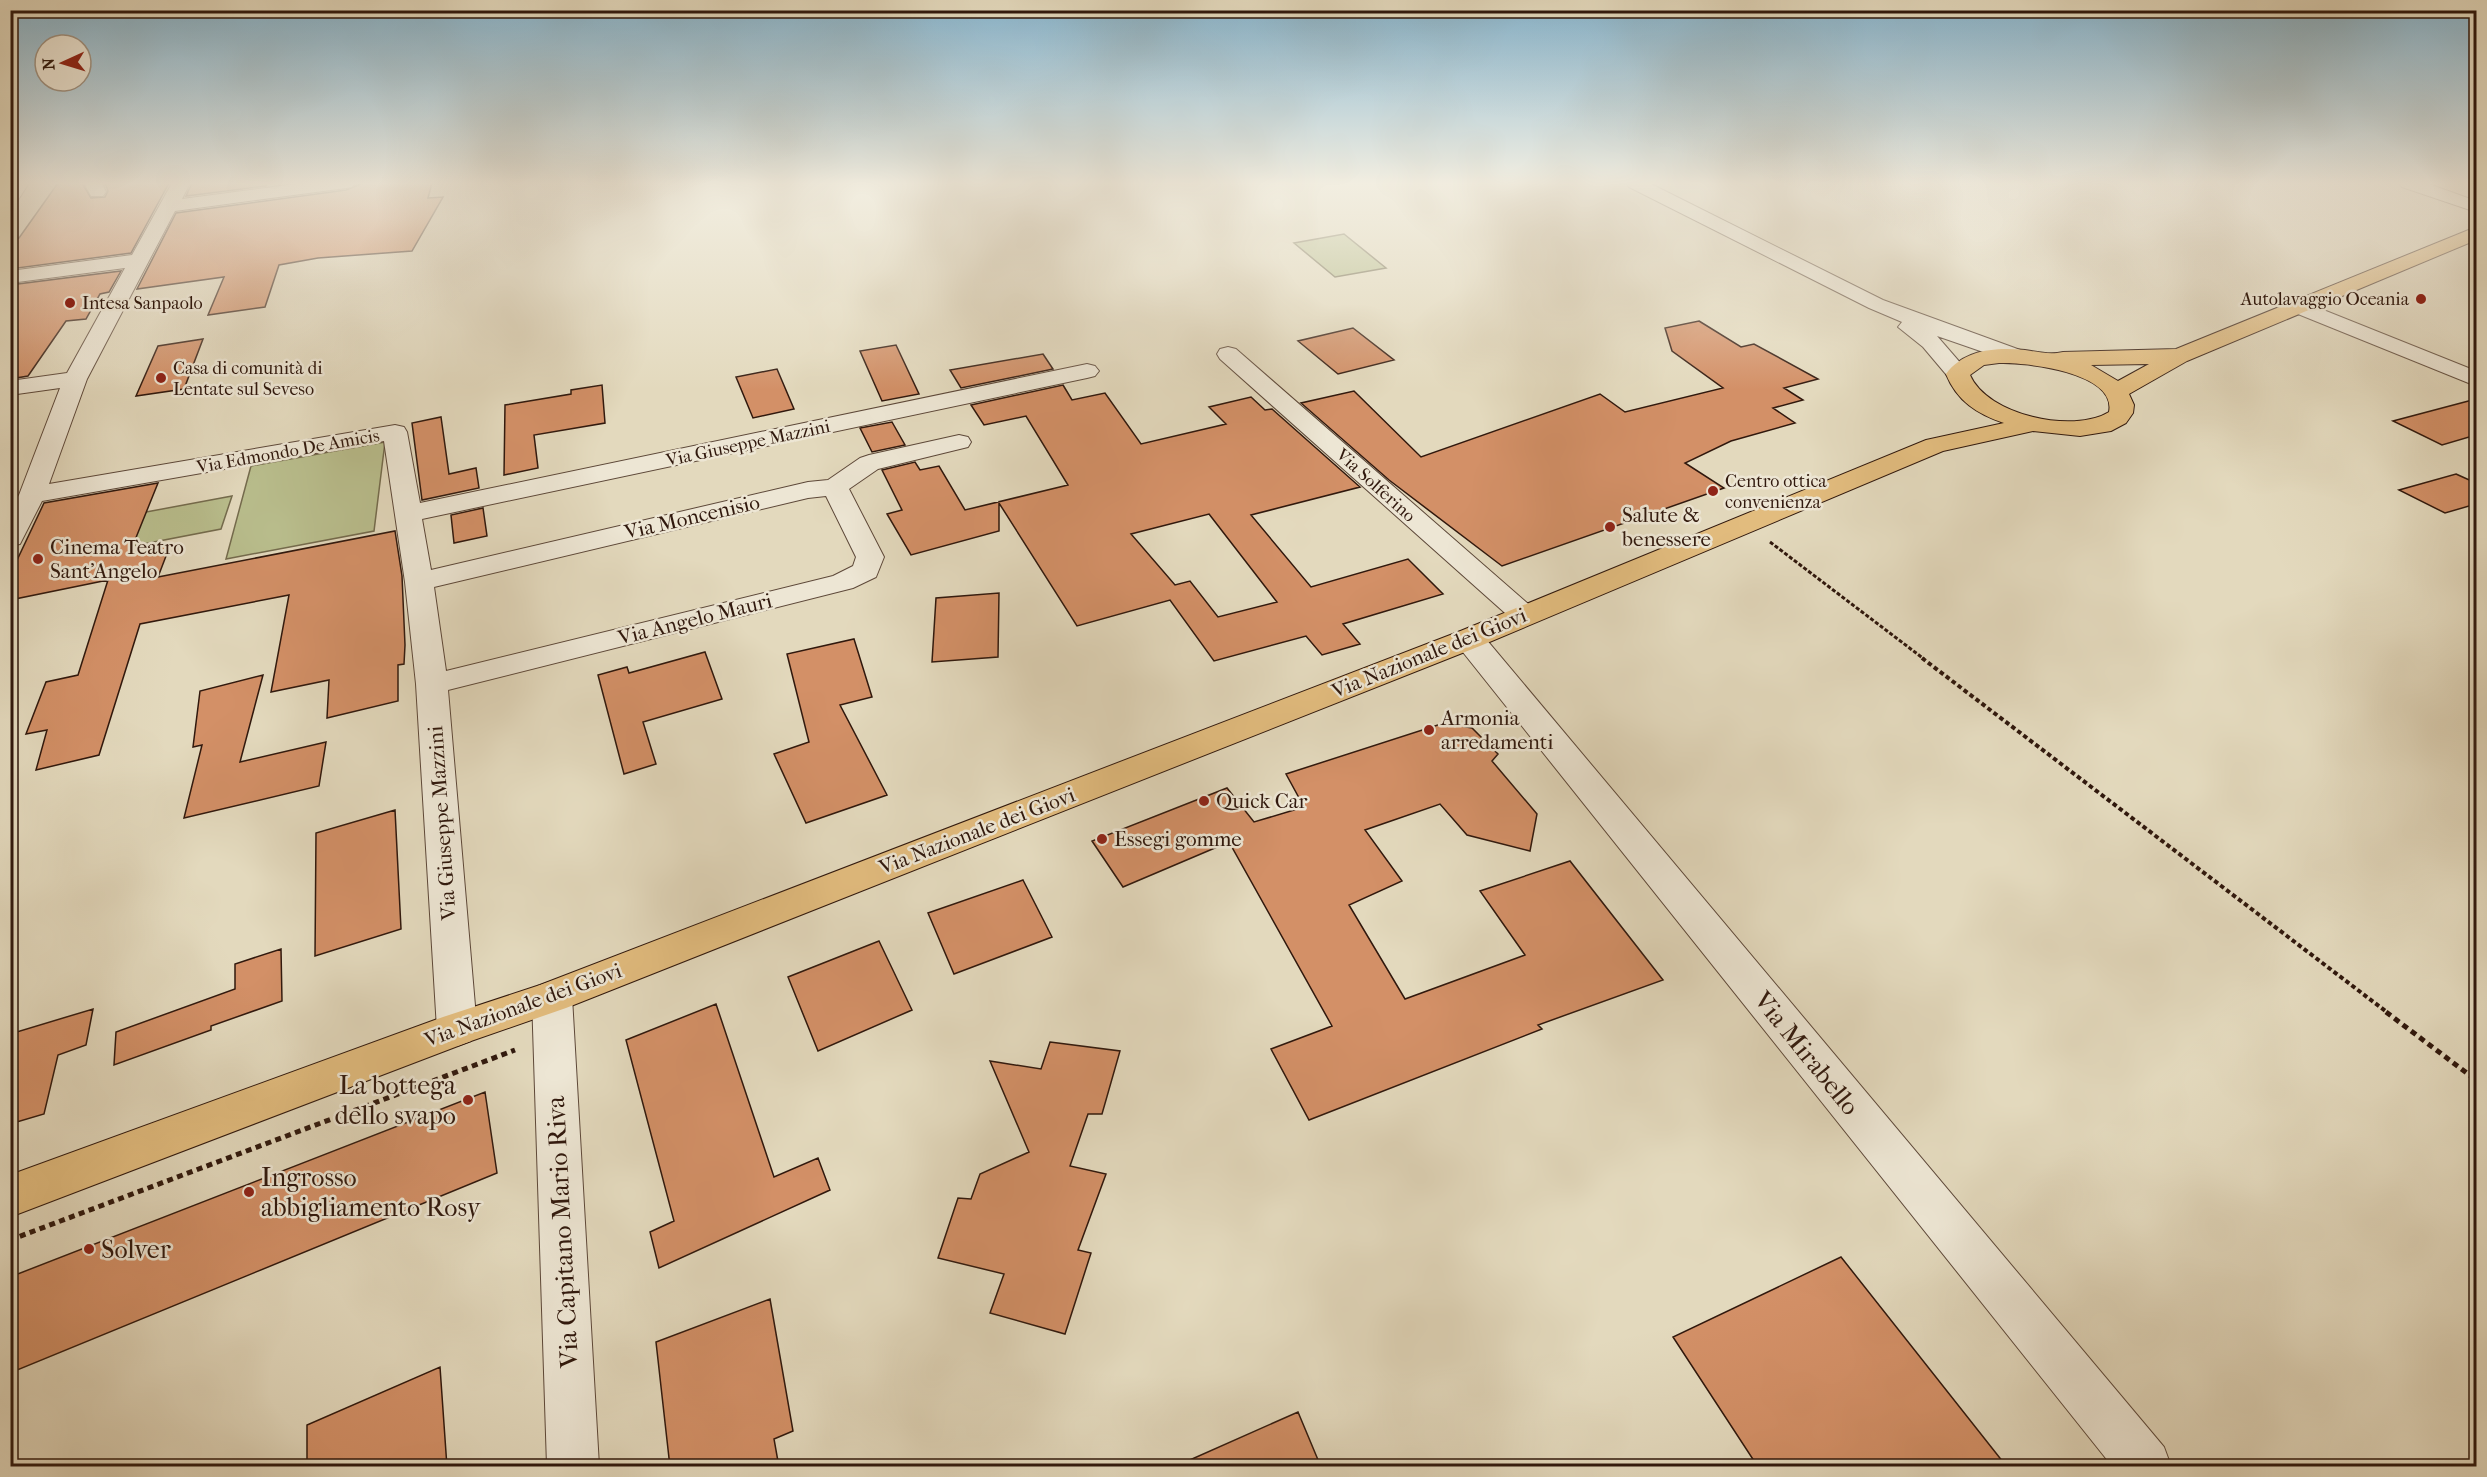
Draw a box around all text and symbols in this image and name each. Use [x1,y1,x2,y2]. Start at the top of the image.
north arrow [33,33,93,93]
text: N [39,56,58,71]
place label: Autolavaggio Oceania [2240,289,2410,310]
marker: Autolavaggio Oceania [2414,292,2428,306]
place label: Intesa Sanpaolo [82,293,203,314]
marker: Intesa Sanpaolo [63,296,77,310]
place label: Casa di comunità di Lentate sul Seveso [173,358,323,400]
marker: Casa di comunità di Lentate sul Seveso [154,371,168,385]
street label: Via Giuseppe Mazzini [663,416,833,471]
street label: Via Edmondo De Amicis [194,425,381,478]
street label: Via Solferino [1331,444,1420,526]
place label: Centro ottica convenienza [1725,471,1827,513]
marker: Centro ottica convenienza [1706,484,1720,498]
street label: Via Moncenisio [621,490,762,544]
place label: Salute & benessere [1621,503,1711,551]
marker: Salute & benessere [1603,520,1617,534]
place label: Cinema Teatro Sant'Angelo [50,535,184,583]
marker: Cinema Teatro Sant'Angelo [31,552,45,566]
street label: Via Angelo Mauri [614,588,775,650]
street label: Via Nazionale dei Giovi [1327,603,1530,703]
place label: Armonia arredamenti [1440,706,1553,754]
marker: Armonia arredamenti [1422,723,1436,737]
street label: Via Giuseppe Mazzini [423,725,461,922]
street label: Via Nazionale dei Giovi [875,783,1078,880]
place label: Quick Car [1216,789,1308,813]
marker: Quick Car [1197,794,1211,808]
place label: Essegi gomme [1114,827,1242,851]
marker: Essegi gomme [1095,832,1109,846]
street label: Via Nazionale dei Giovi [420,958,625,1052]
street label: Via Mirabello [1747,984,1866,1122]
place label: La bottega dello svapo [334,1070,457,1131]
marker: La bottega dello svapo [461,1093,475,1107]
street label: Via Capitano Mario Riva [540,1094,585,1370]
place label: Ingrosso abbigliamento Rosy [261,1162,482,1223]
marker: Ingrosso abbigliamento Rosy [242,1185,256,1199]
place label: Solver [101,1234,171,1265]
marker: Solver [82,1242,96,1256]

